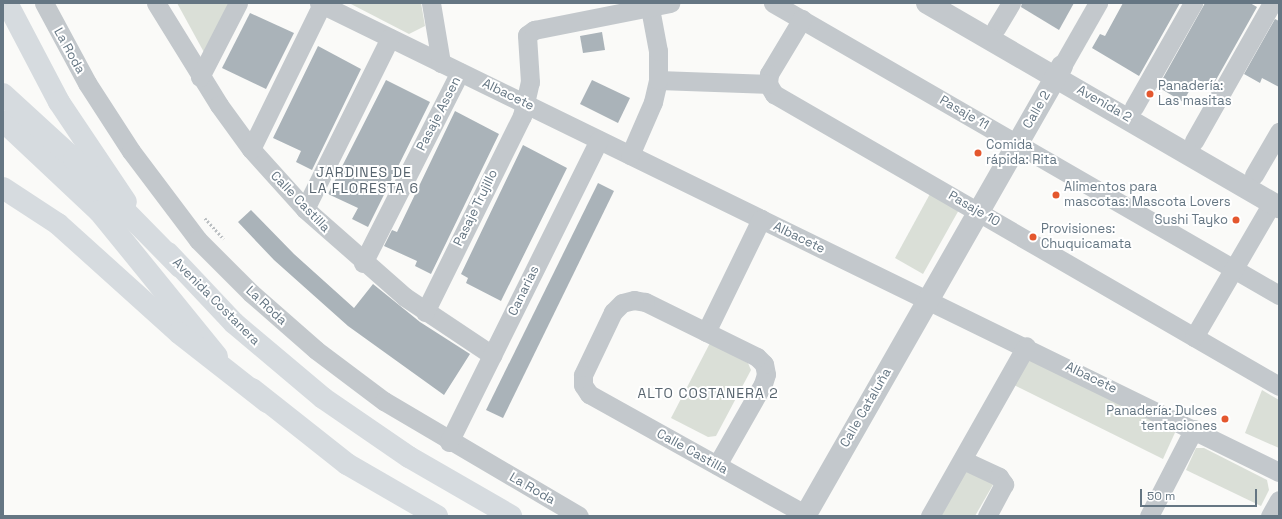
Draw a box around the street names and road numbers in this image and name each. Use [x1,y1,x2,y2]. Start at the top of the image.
street label: La Roda [50,25,88,77]
street label: Pasaje Assen [414,74,464,154]
street label: Albacete [480,76,536,114]
street label: Avenida 2 [1074,82,1134,126]
street label: Calle 2 [1020,88,1054,132]
street label: Pasaje 11 [937,93,991,133]
street label: Pasaje Trujillo [451,167,501,249]
street label: Calle Castilla [267,168,333,236]
street label: Pasaje 10 [945,188,1003,230]
street label: Albacete [771,219,827,257]
street label: Avenida Costanera [169,255,263,349]
street label: Canarias [505,263,543,319]
street label: La Roda [242,283,290,329]
street label: Albacete [1063,359,1119,397]
street label: Calle Cataluña [837,366,895,450]
street label: Calle Castilla [654,426,730,478]
street label: La Roda [506,470,558,508]

